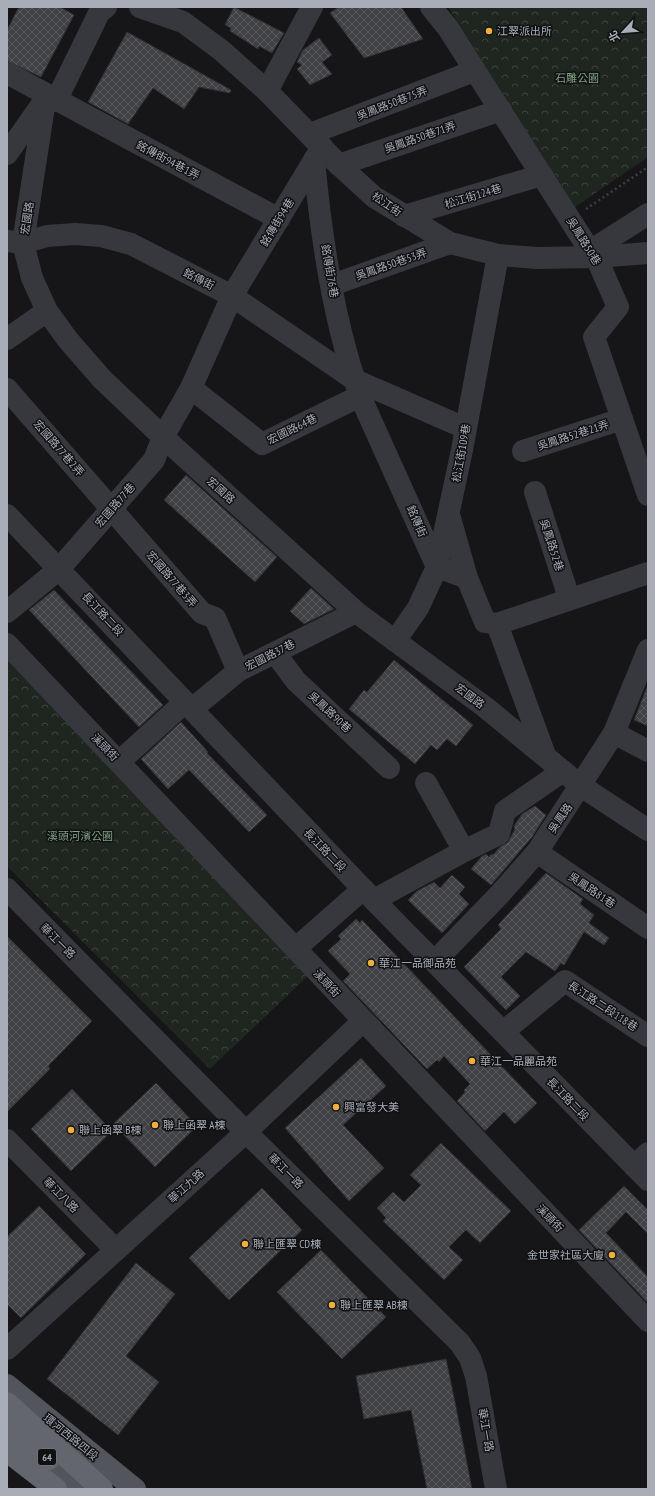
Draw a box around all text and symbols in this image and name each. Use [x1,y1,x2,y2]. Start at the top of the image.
north arrow [603,12,643,52]
place label: 江翠派出所 [497,24,552,38]
marker: 江翠派出所 [484,26,494,36]
text: 北 [605,28,623,44]
park label: 石雕公園 [555,71,599,85]
street label: 吳鳳路50巷75弄 [355,83,429,123]
street label: 吳鳳路50巷71弄 [382,118,458,156]
street label: 銘傳街94巷1弄 [134,137,202,183]
street label: 松江街124巷 [443,181,503,211]
street label: 松江街 [369,189,405,219]
street label: 銘傳街94巷 [257,195,297,249]
street label: 宏國路 [18,201,36,235]
street label: 吳鳳路50巷 [564,214,604,268]
street label: 銘傳街76巷 [318,243,342,299]
street label: 吳鳳路50巷53弄 [353,245,429,283]
street label: 銘傳街 [181,265,217,293]
street label: 宏國路64巷 [265,411,319,447]
street label: 宏國路77巷2弄 [31,417,87,479]
street label: 吳鳳路52巷21弄 [535,417,611,453]
street label: 松江街109巷 [449,423,473,483]
street label: 宏國路 [204,474,238,506]
street label: 宏國路77巷 [92,480,138,530]
street label: 銘傳街 [404,503,430,539]
street label: 吳鳳路52巷 [537,517,567,573]
street label: 宏國路77巷3弄 [144,548,200,610]
street label: 長江路二段 [79,589,127,639]
street label: 宏國路37巷 [243,637,297,673]
street label: 宏國路 [453,680,487,712]
street label: 吳鳳路90巷 [306,688,354,736]
street label: 溪頭街 [89,730,121,764]
street label: 吳鳳路 [545,800,575,836]
street label: 長江路二段 [301,825,349,875]
park label: 溪頭河濱公園 [47,829,113,843]
street label: 吳鳳路81巷 [566,869,618,911]
street label: 華江一路 [37,920,79,962]
place label: 華江一品御品苑 [379,956,456,970]
marker: 華江一品御品苑 [366,958,376,968]
street label: 溪頭街 [311,966,343,1000]
street label: 長江路二段118巷 [565,978,641,1034]
place label: 華江一品麗品苑 [480,1054,557,1068]
marker: 華江一品麗品苑 [467,1056,477,1066]
street label: 長江路二段 [544,1074,592,1124]
place label: 興富發大美 [344,1100,399,1114]
marker: 興富發大美 [331,1102,341,1112]
place label: 聯上函翠 A棟 [163,1118,226,1132]
marker: 聯上函翠 A棟 [150,1120,160,1130]
place label: 聯上函翠 B棟 [79,1123,142,1137]
marker: 聯上函翠 B棟 [66,1125,76,1135]
street label: 華江一路 [265,1150,307,1192]
street label: 華江九路 [165,1166,207,1206]
street label: 華江八路 [40,1174,82,1216]
street label: 溪頭街 [534,1201,566,1235]
place label: 聯上匯翠 CD棟 [253,1237,321,1251]
marker: 聯上匯翠 CD棟 [240,1239,250,1249]
place label: 金世家社區大廈 [527,1248,604,1262]
marker: 金世家社區大廈 [607,1250,617,1260]
place label: 聯上匯翠 AB棟 [340,1298,408,1312]
marker: 聯上匯翠 AB棟 [327,1300,337,1310]
street label: 華江一路 [475,1407,497,1453]
street label: 環河西路四段 [41,1411,101,1463]
road number: 64 [38,1449,56,1465]

